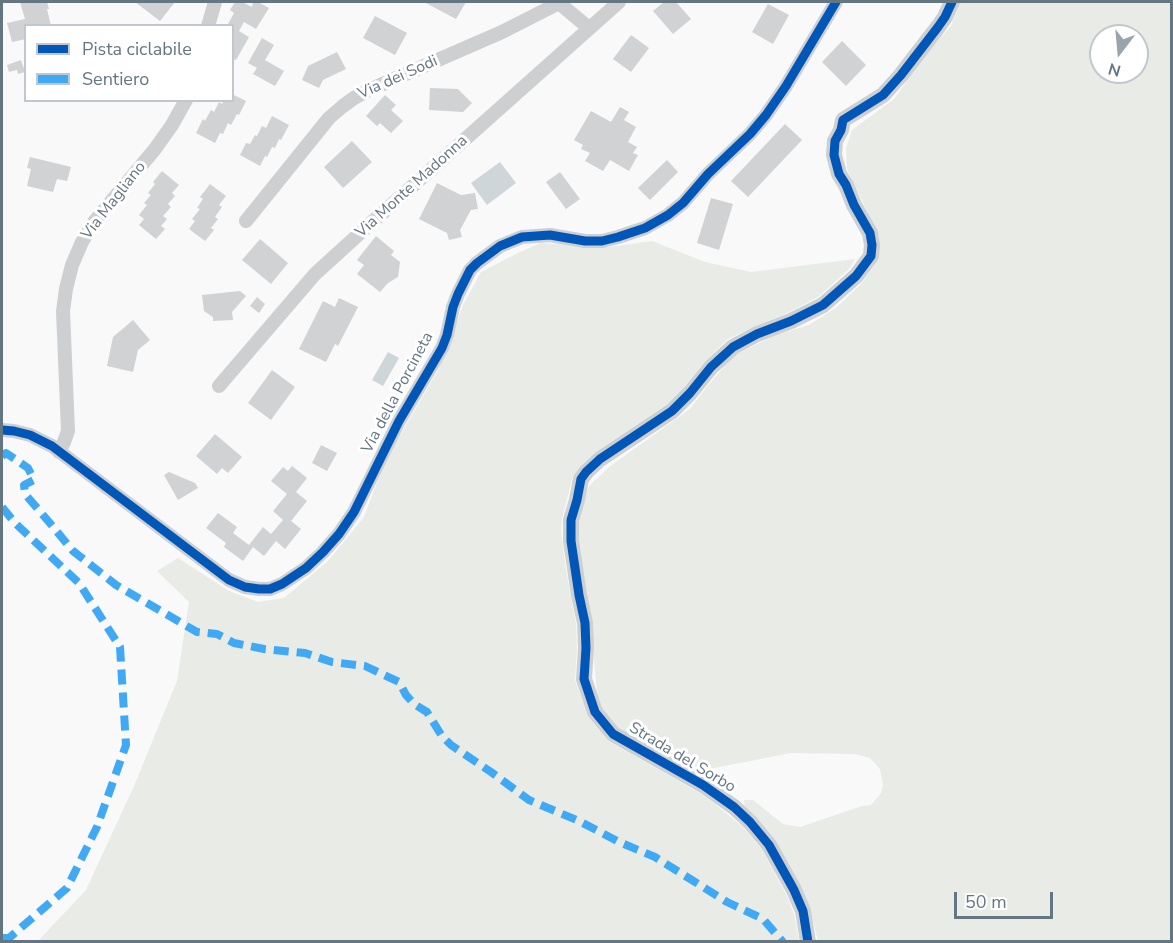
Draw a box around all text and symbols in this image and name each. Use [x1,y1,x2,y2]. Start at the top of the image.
legend [24,24,234,102]
north arrow [1089,24,1149,84]
text: Pista ciclabile [82,37,192,61]
street label: Via dei Sodi [355,52,441,104]
text: N [1106,57,1123,82]
text: Sentiero [82,67,149,91]
street label: Via Monte Madonna [352,132,472,242]
street label: Via Magliano [78,158,150,244]
street label: Via della Porcineta [358,329,438,457]
street label: Strada del Sorbo [625,719,739,797]
scale bar [957,880,1056,918]
text: 50 m [965,890,1007,914]

